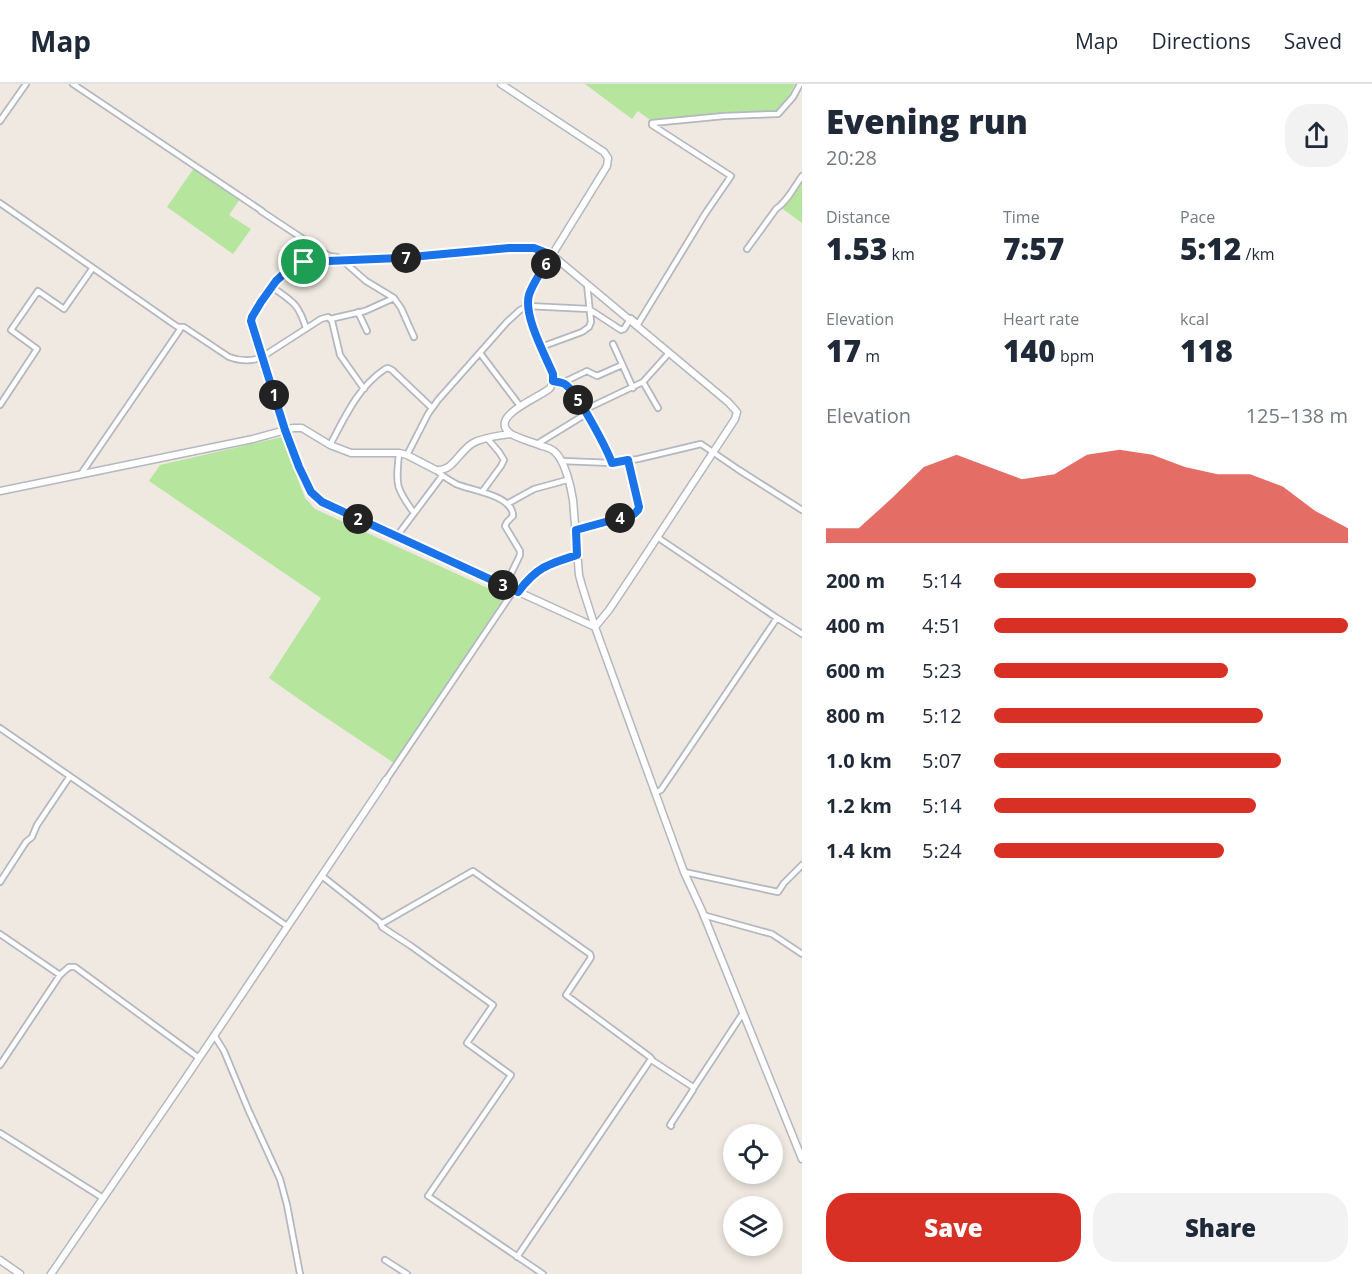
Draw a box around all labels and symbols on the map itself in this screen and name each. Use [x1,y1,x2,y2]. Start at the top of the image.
pin [278,236,329,287]
pin: 7 [391,243,421,273]
pin: 6 [531,249,561,279]
pin: 1 [259,380,289,410]
pin: 5 [563,385,593,415]
pin: 4 [605,503,635,533]
pin: 2 [343,504,373,534]
pin: 3 [488,570,518,600]

